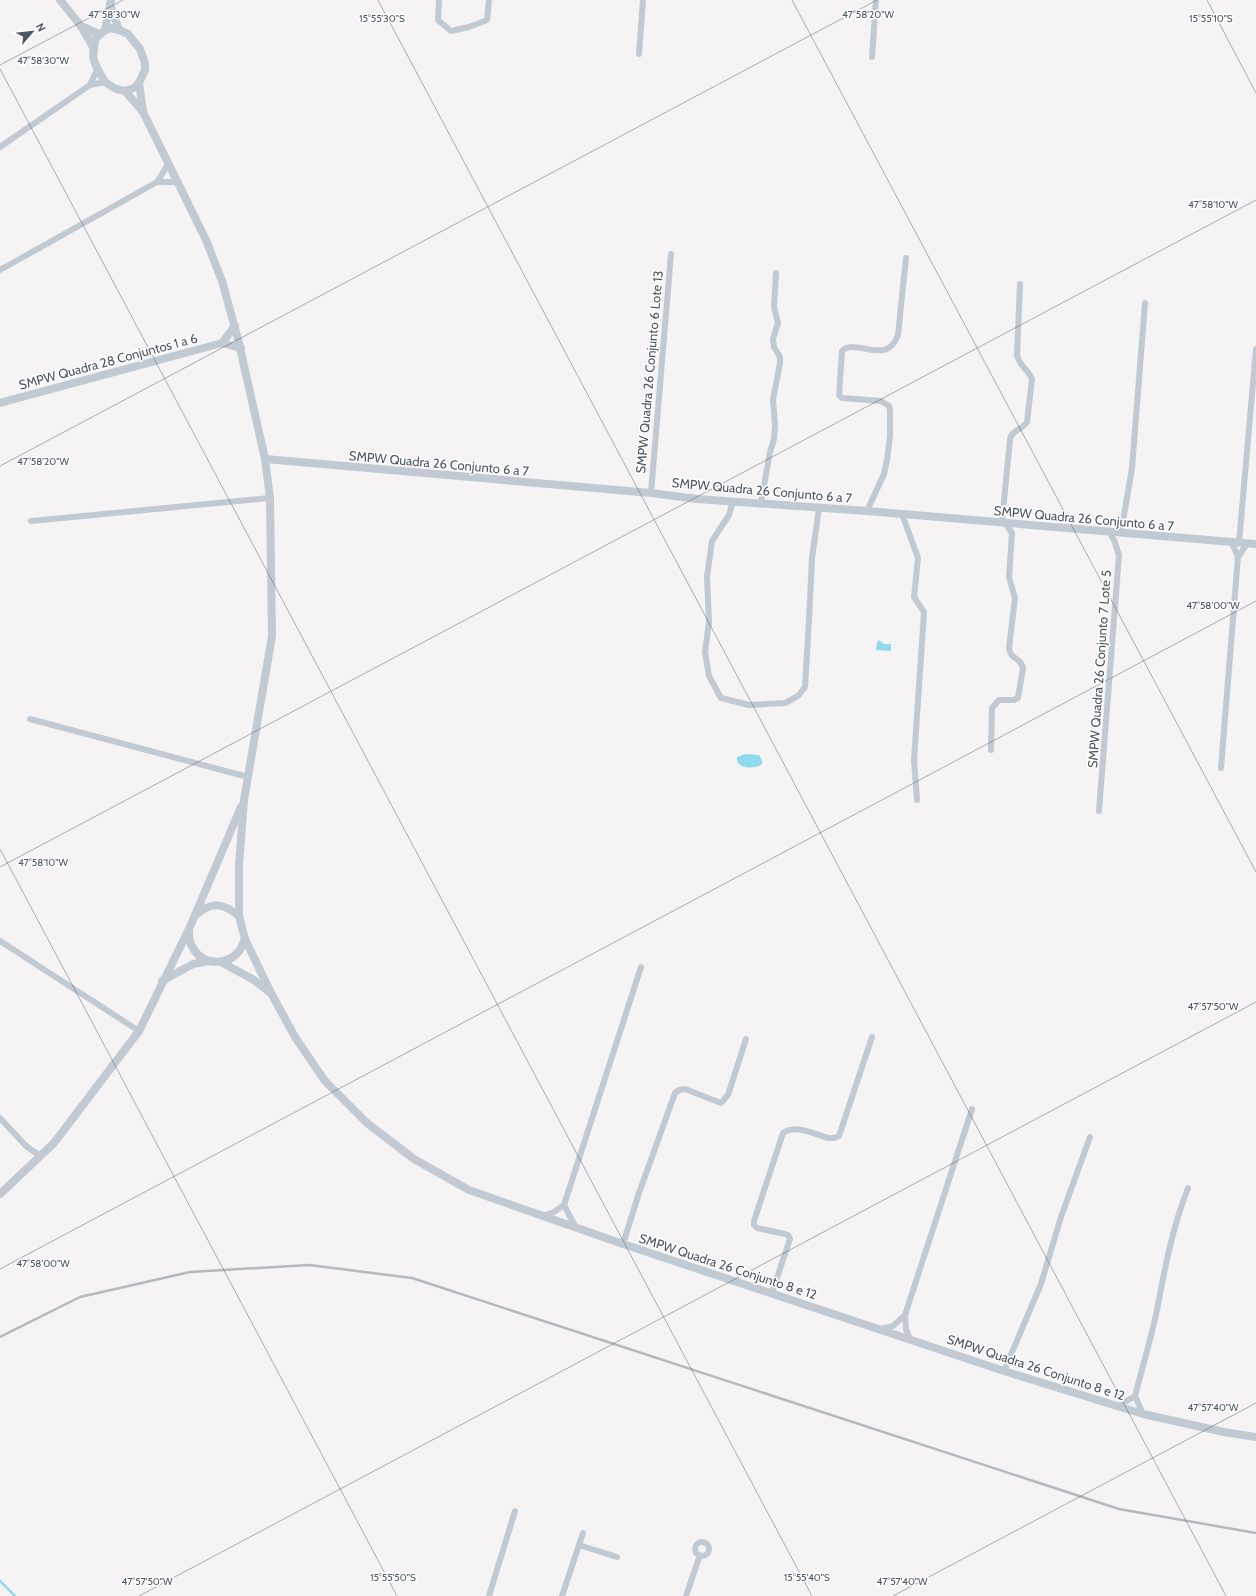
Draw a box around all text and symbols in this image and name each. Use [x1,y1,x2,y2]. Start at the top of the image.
text: 47°58'30"W [88,8,141,21]
text: 47°58'20"W [842,8,894,21]
north arrow [12,12,52,52]
text: 15°55'30"S [359,12,405,25]
text: 15°55'10"S [1189,12,1233,25]
text: N [33,21,49,34]
text: 47°58'30"W [17,54,70,67]
text: 47°58'10"W [1188,198,1238,211]
street label: SMPW Quadra 26 Conjunto 6 Lote 13 [632,270,667,474]
street label: SMPW Quadra 28 Conjuntos 1 a 6 [17,329,199,394]
street label: SMPW Quadra 26 Conjunto 6 a 7 [348,447,530,480]
text: 47°58'20"W [17,455,69,468]
street label: SMPW Quadra 26 Conjunto 6 a 7 [671,474,853,507]
street label: SMPW Quadra 26 Conjunto 6 a 7 [993,502,1175,535]
street label: SMPW Quadra 26 Conjunto 7 Lote 5 [1084,569,1115,769]
text: 47°58'00"W [1186,599,1240,612]
text: 47°58'10"W [18,856,68,869]
text: 47°57'50"W [1188,1000,1239,1013]
street label: SMPW Quadra 26 Conjunto 8 e 12 [637,1230,819,1303]
text: 47°58'00"W [16,1257,70,1270]
street label: SMPW Quadra 26 Conjunto 8 e 12 [945,1331,1127,1404]
text: 47°57'40"W [1187,1401,1239,1414]
text: 15°55'50"S [370,1571,416,1584]
text: 15°55'40"S [784,1571,830,1584]
text: 47°57'50"W [122,1575,173,1588]
text: 47°57'40"W [876,1575,928,1588]

